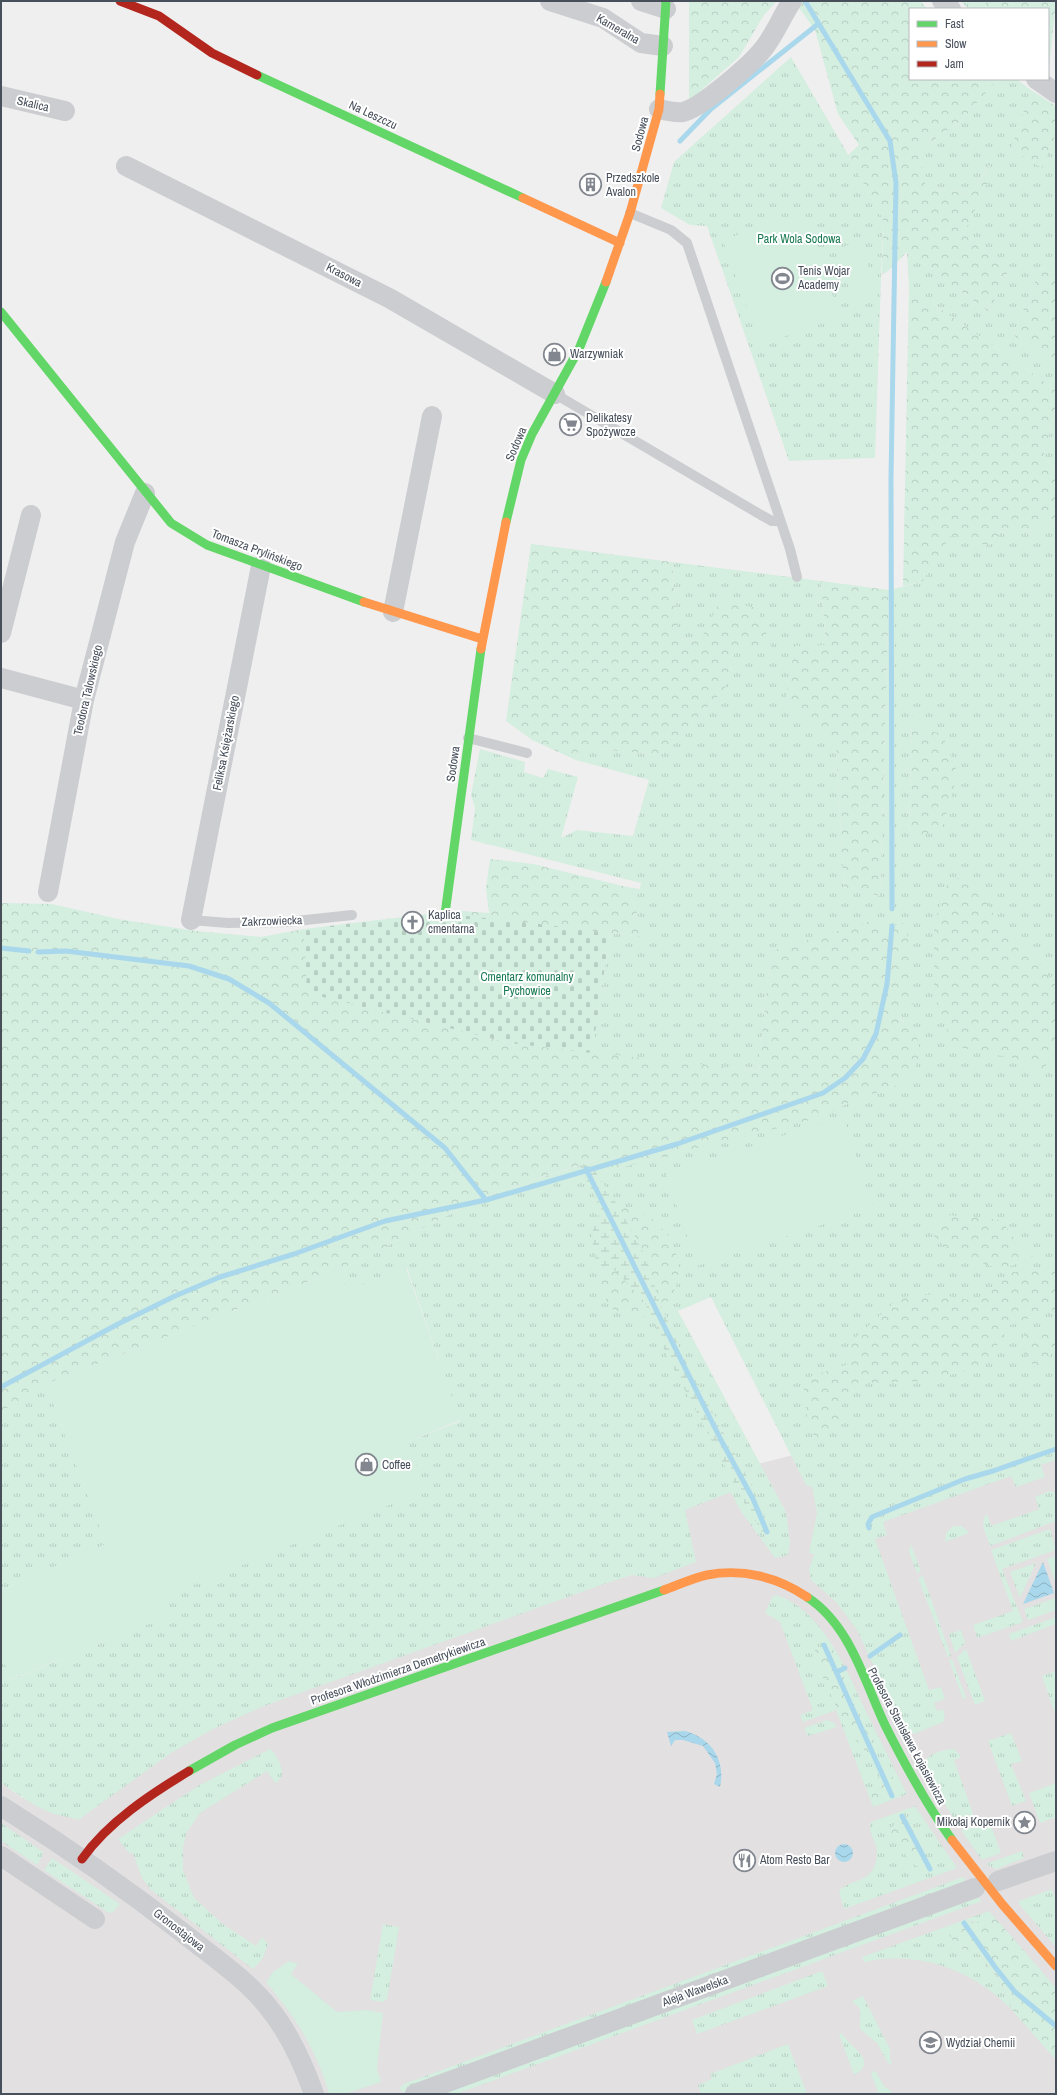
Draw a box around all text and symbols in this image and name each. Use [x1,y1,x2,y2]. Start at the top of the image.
legend [909,8,1049,80]
street label: Kameralna [593,10,643,48]
text: Fast [945,16,964,32]
text: Slow [945,36,967,52]
text: Jam [945,56,964,72]
street label: Skalica [15,93,51,116]
street label: Na Leszczu [346,97,400,133]
street label: Sodowa [628,114,652,153]
place label: Przedszkole Avalon [605,170,660,200]
building icon: Przedszkole Avalon [578,172,604,198]
park label: Park Wola Sodowa [757,231,841,247]
street label: Krasowa [323,259,365,291]
place label: Tenis Wojar Academy [797,263,851,293]
sports icon: Tenis Wojar Academy [769,265,795,291]
shop icon: Warzywniak [541,341,567,367]
place label: Warzywniak [570,346,623,362]
place label: Delikatesy Spożywcze [586,410,636,440]
supermarket icon: Delikatesy Spożywcze [558,412,584,438]
street label: Sodowa [502,424,531,463]
street label: Tomasza Prylińskiego [209,525,305,575]
street label: Teodora Talowskiego [70,643,106,737]
street label: Feliksa Księżarskiego [209,694,243,792]
street label: Sodowa [443,745,463,783]
place label: Kaplica cmentarna [428,907,475,937]
church icon: Kaplica cmentarna [399,909,425,935]
street label: Zakrzowiecka [241,912,303,930]
park label: Cmentarz komunalny Pychowice [481,969,574,999]
shop icon: Coffee [354,1452,380,1478]
place label: Coffee [382,1457,411,1473]
street label: Profesora Włodzimierza Demetrykiewicza [309,1633,488,1708]
street label: Profesora Stanisława Łojasiewicza [864,1665,950,1808]
place icon: Mikołaj Kopernik [1012,1809,1038,1835]
place label: Mikołaj Kopernik [937,1814,1010,1830]
restaurant icon: Atom Resto Bar [732,1847,758,1873]
place label: Atom Resto Bar [759,1852,830,1868]
street label: Gronostajowa [150,1905,208,1955]
street label: Aleja Wawelska [659,1971,731,2011]
school or university icon: Wydział Chemii [918,2030,944,2056]
place label: Wydział Chemii [946,2035,1015,2051]

